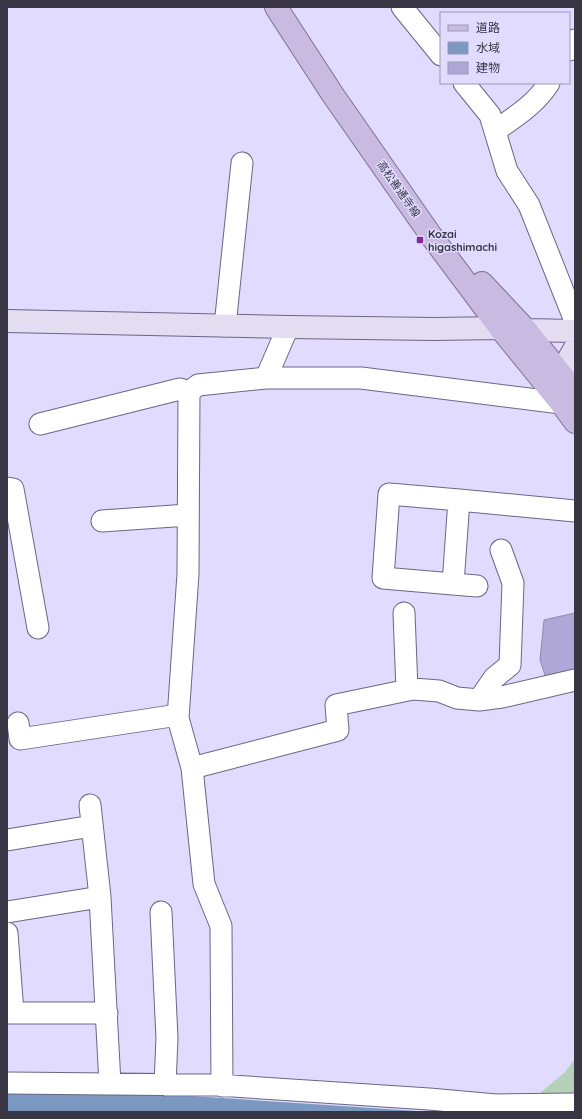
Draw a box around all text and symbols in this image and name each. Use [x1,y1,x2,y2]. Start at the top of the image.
legend [440,12,570,84]
text: 道路 [476,20,500,35]
text: 水域 [476,40,500,55]
text: 建物 [476,60,500,75]
street label: 高松善通寺線 [374,158,424,220]
place label: Kozai higashimachi [428,227,497,254]
marker: Kozai higashimachi [415,235,425,245]

